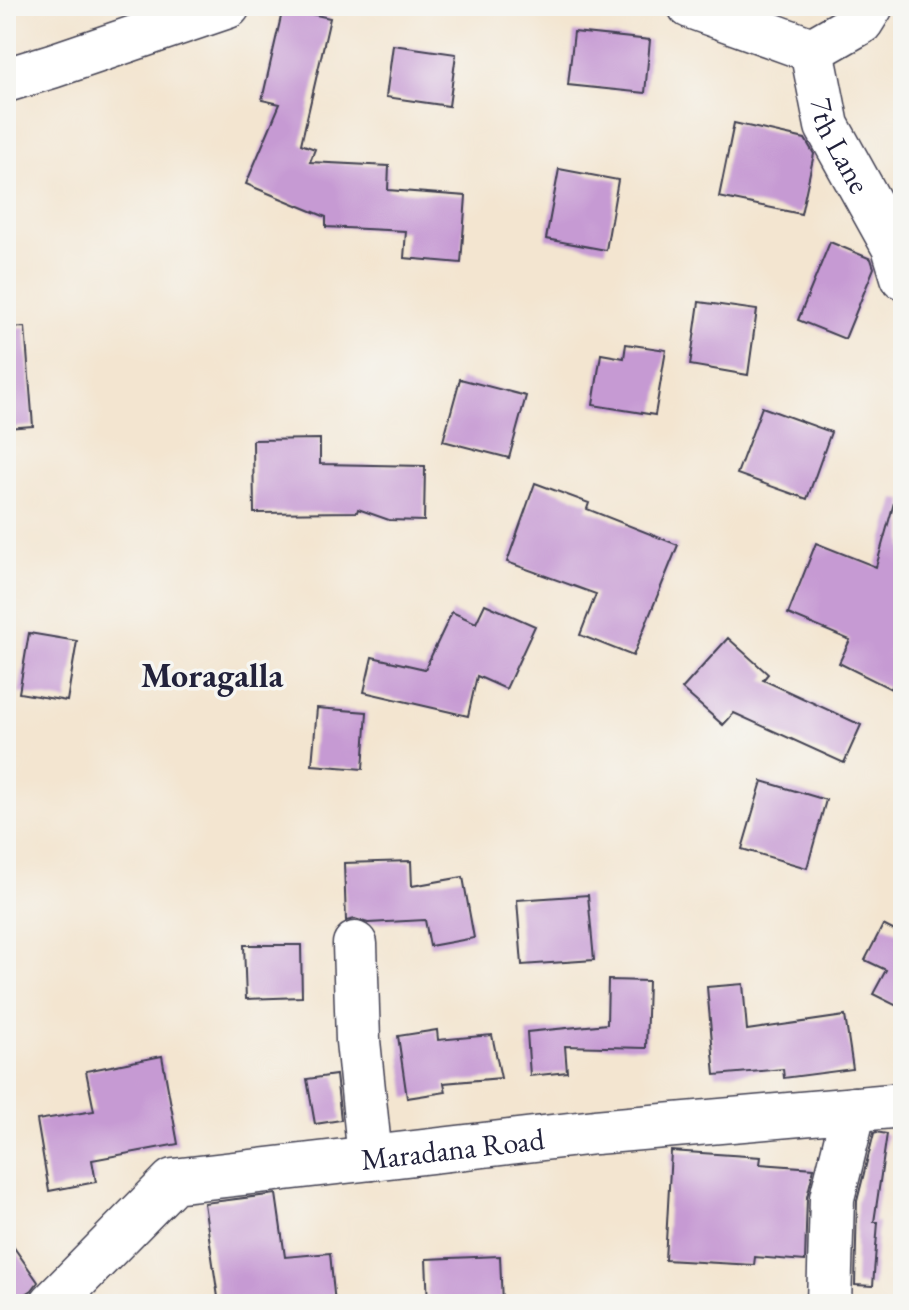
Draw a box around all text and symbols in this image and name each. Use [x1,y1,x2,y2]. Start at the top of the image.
street label: 7th Lane [802,94,880,200]
district label: Moragalla [141,653,284,697]
street label: Maradana Road [359,1118,547,1179]

